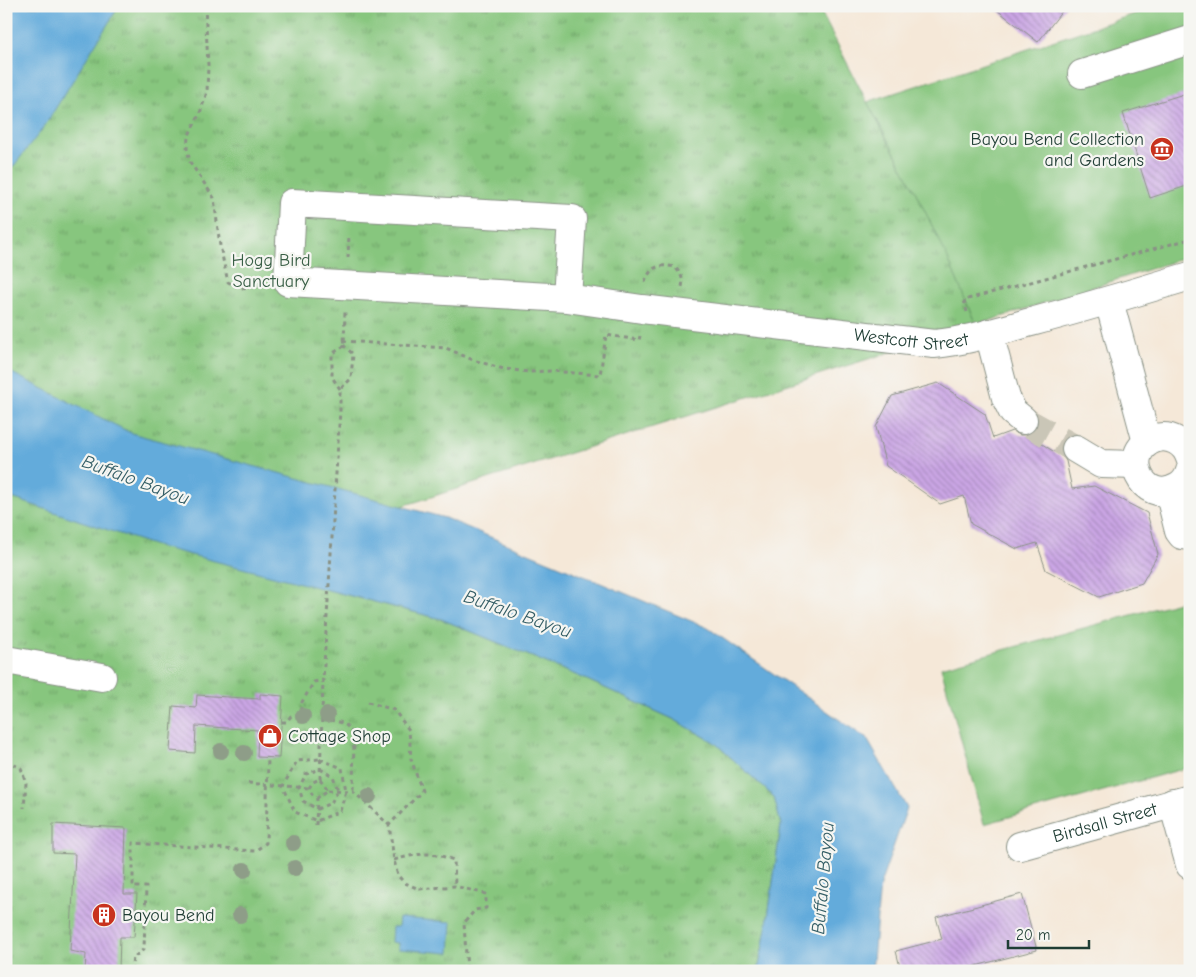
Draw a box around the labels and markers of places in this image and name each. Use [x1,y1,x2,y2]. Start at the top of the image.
place label: Bayou Bend Collection and Gardens [970,129,1144,171]
museum icon: Bayou Bend Collection and Gardens [1149,136,1175,162]
shop icon: Cottage Shop [257,723,283,749]
place label: Cottage Shop [288,726,391,747]
building icon: Bayou Bend [91,902,117,928]
place label: Bayou Bend [122,905,215,926]

